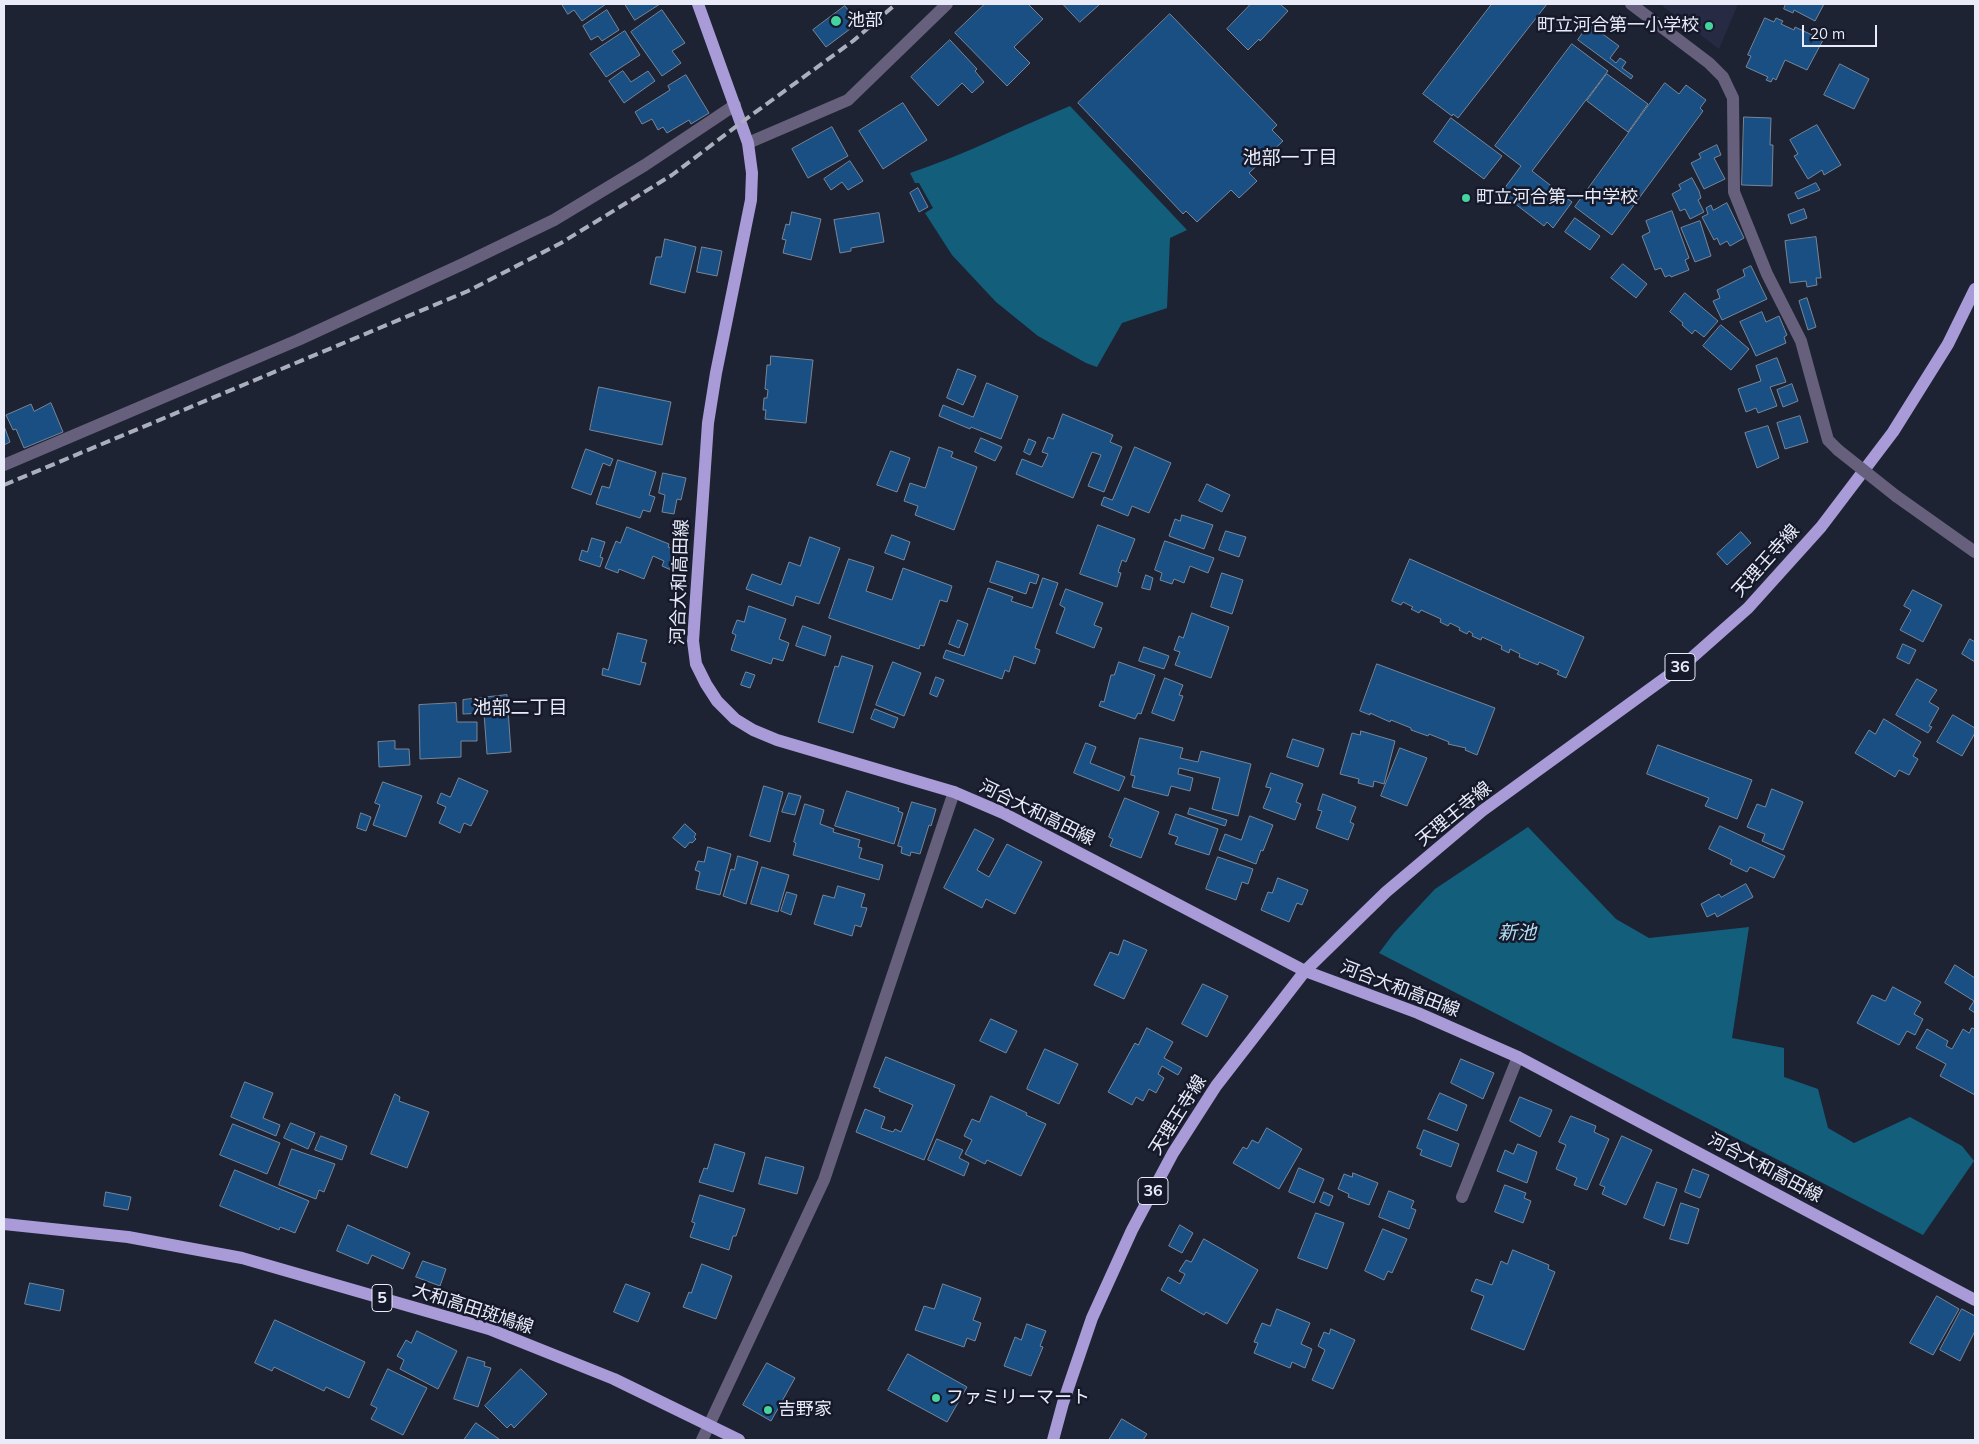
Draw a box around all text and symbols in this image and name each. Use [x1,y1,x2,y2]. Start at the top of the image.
place label: 池部 [847,10,883,32]
marker: 池部 [829,14,843,28]
place label: 町立河合第一小学校 [1537,15,1699,37]
scale bar [1804,15,1879,47]
marker: 町立河合第一小学校 [1703,20,1715,32]
text: 20 m [1810,24,1845,43]
district label: 池部一丁目 [1243,147,1337,169]
place label: 町立河合第一中学校 [1476,187,1638,209]
marker: 町立河合第一中学校 [1460,192,1472,204]
street label: 河合大和高田線 [667,519,693,645]
street label: 天理王寺線 [1728,520,1804,602]
road number: 36 [1665,654,1695,680]
district label: 池部二丁目 [473,697,567,719]
street label: 河合大和高田線 [976,776,1098,850]
street label: 天理王寺線 [1412,777,1496,851]
water label: 新池 [1498,922,1536,944]
street label: 河合大和高田線 [1337,956,1463,1022]
street label: 天理王寺線 [1145,1071,1211,1159]
street label: 河合大和高田線 [1704,1129,1826,1207]
road number: 36 [1138,1178,1168,1204]
street label: 大和高田斑鳩線 [410,1279,536,1339]
road number: 5 [372,1285,392,1312]
place label: ファミリーマート [946,1387,1090,1409]
marker: ファミリーマート [930,1392,942,1404]
place label: 吉野家 [778,1399,832,1421]
marker: 吉野家 [762,1404,774,1416]

